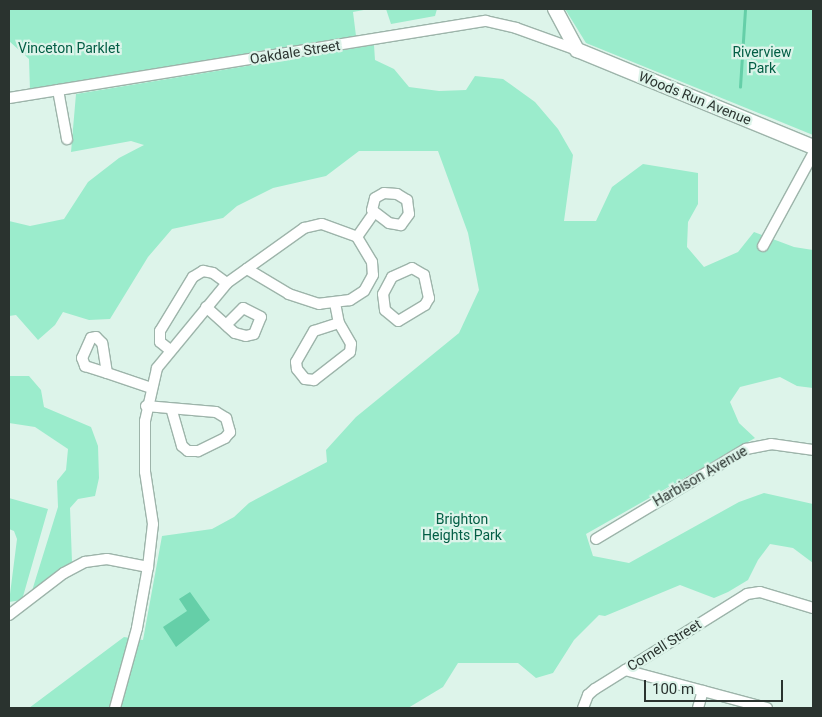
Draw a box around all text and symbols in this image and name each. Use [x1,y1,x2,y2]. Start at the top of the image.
street label: Oakdale Street [249,37,341,67]
park label: Vinceton Parklet [18,40,120,56]
park label: Riverview Park [732,44,792,76]
street label: Woods Run Avenue [636,68,754,128]
street label: Harbison Avenue [650,442,750,510]
park label: Brighton Heights Park [422,511,502,544]
street label: Cornell Street [624,616,704,674]
scale bar [647,670,786,702]
text: 100 m [652,680,694,698]

